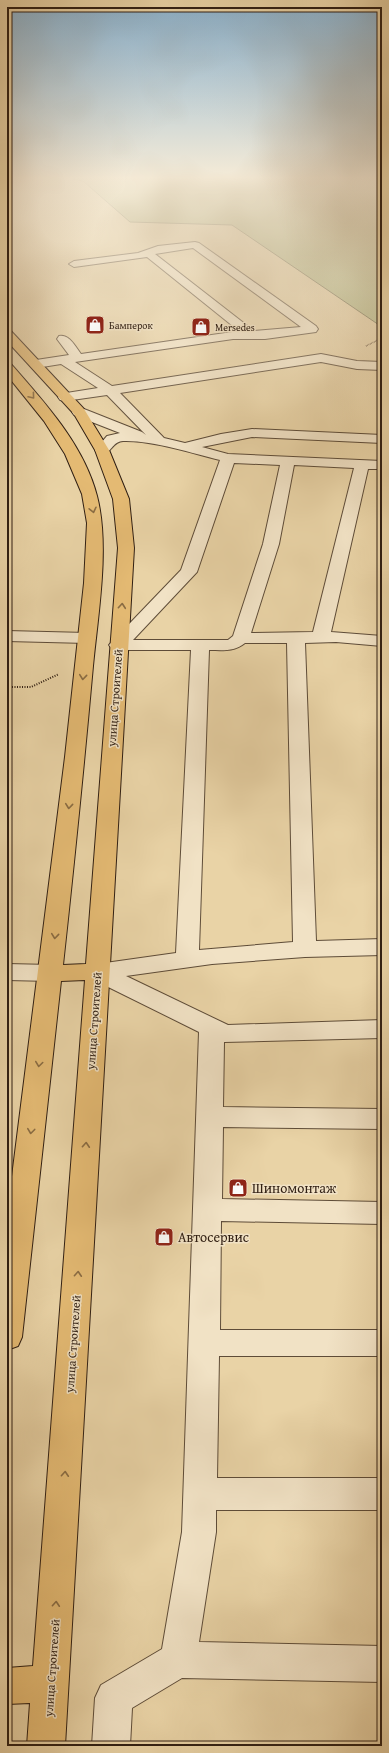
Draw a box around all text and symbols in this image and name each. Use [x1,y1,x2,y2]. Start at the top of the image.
shop icon: Бамперок [84,314,106,336]
shop icon: Mersedes [190,316,212,338]
place label: Бамперок [109,318,153,333]
place label: Mersedes [215,320,255,335]
one-way arrow [28,392,35,399]
one-way arrow [88,506,96,513]
one-way arrow [117,603,126,609]
street label: улица Строителей [103,649,126,748]
one-way arrow [79,674,88,680]
one-way arrow [65,803,74,809]
one-way arrow [51,932,60,939]
street label: улица Строителей [82,972,105,1071]
one-way arrow [35,1061,44,1068]
one-way arrow [27,1128,36,1134]
one-way arrow [82,1142,91,1148]
shop icon: Шиномонтаж [227,1177,249,1199]
place label: Шиномонтаж [252,1178,337,1198]
shop icon: Автосервис [153,1226,175,1248]
place label: Автосервис [178,1227,249,1247]
one-way arrow [73,1271,82,1277]
street label: улица Строителей [61,1295,84,1394]
one-way arrow [60,1471,69,1477]
one-way arrow [52,1601,61,1607]
street label: улица Строителей [40,1619,63,1718]

